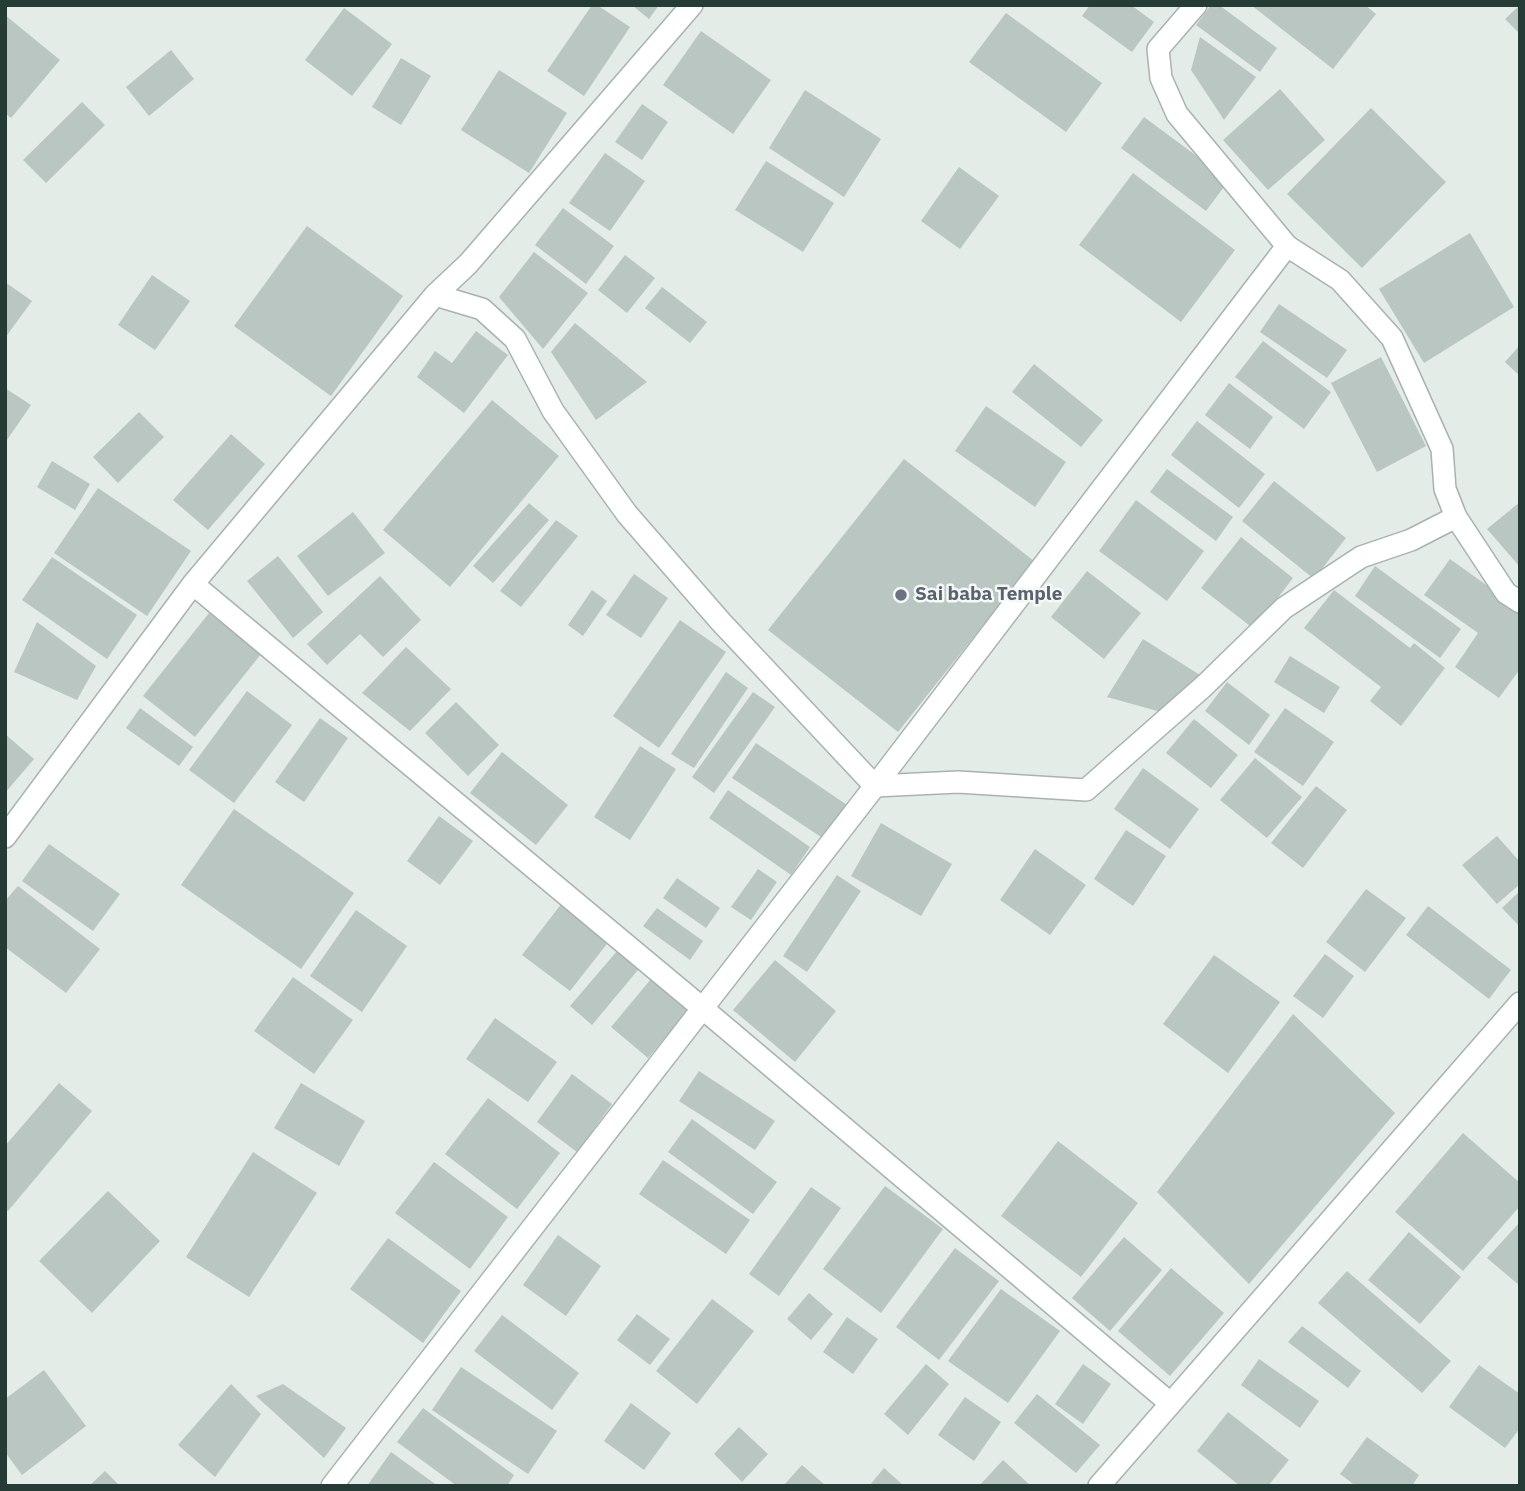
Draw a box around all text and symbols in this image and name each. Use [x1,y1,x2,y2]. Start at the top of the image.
place label: Sai baba Temple [915,584,1062,606]
marker: Sai baba Temple [893,587,909,603]

